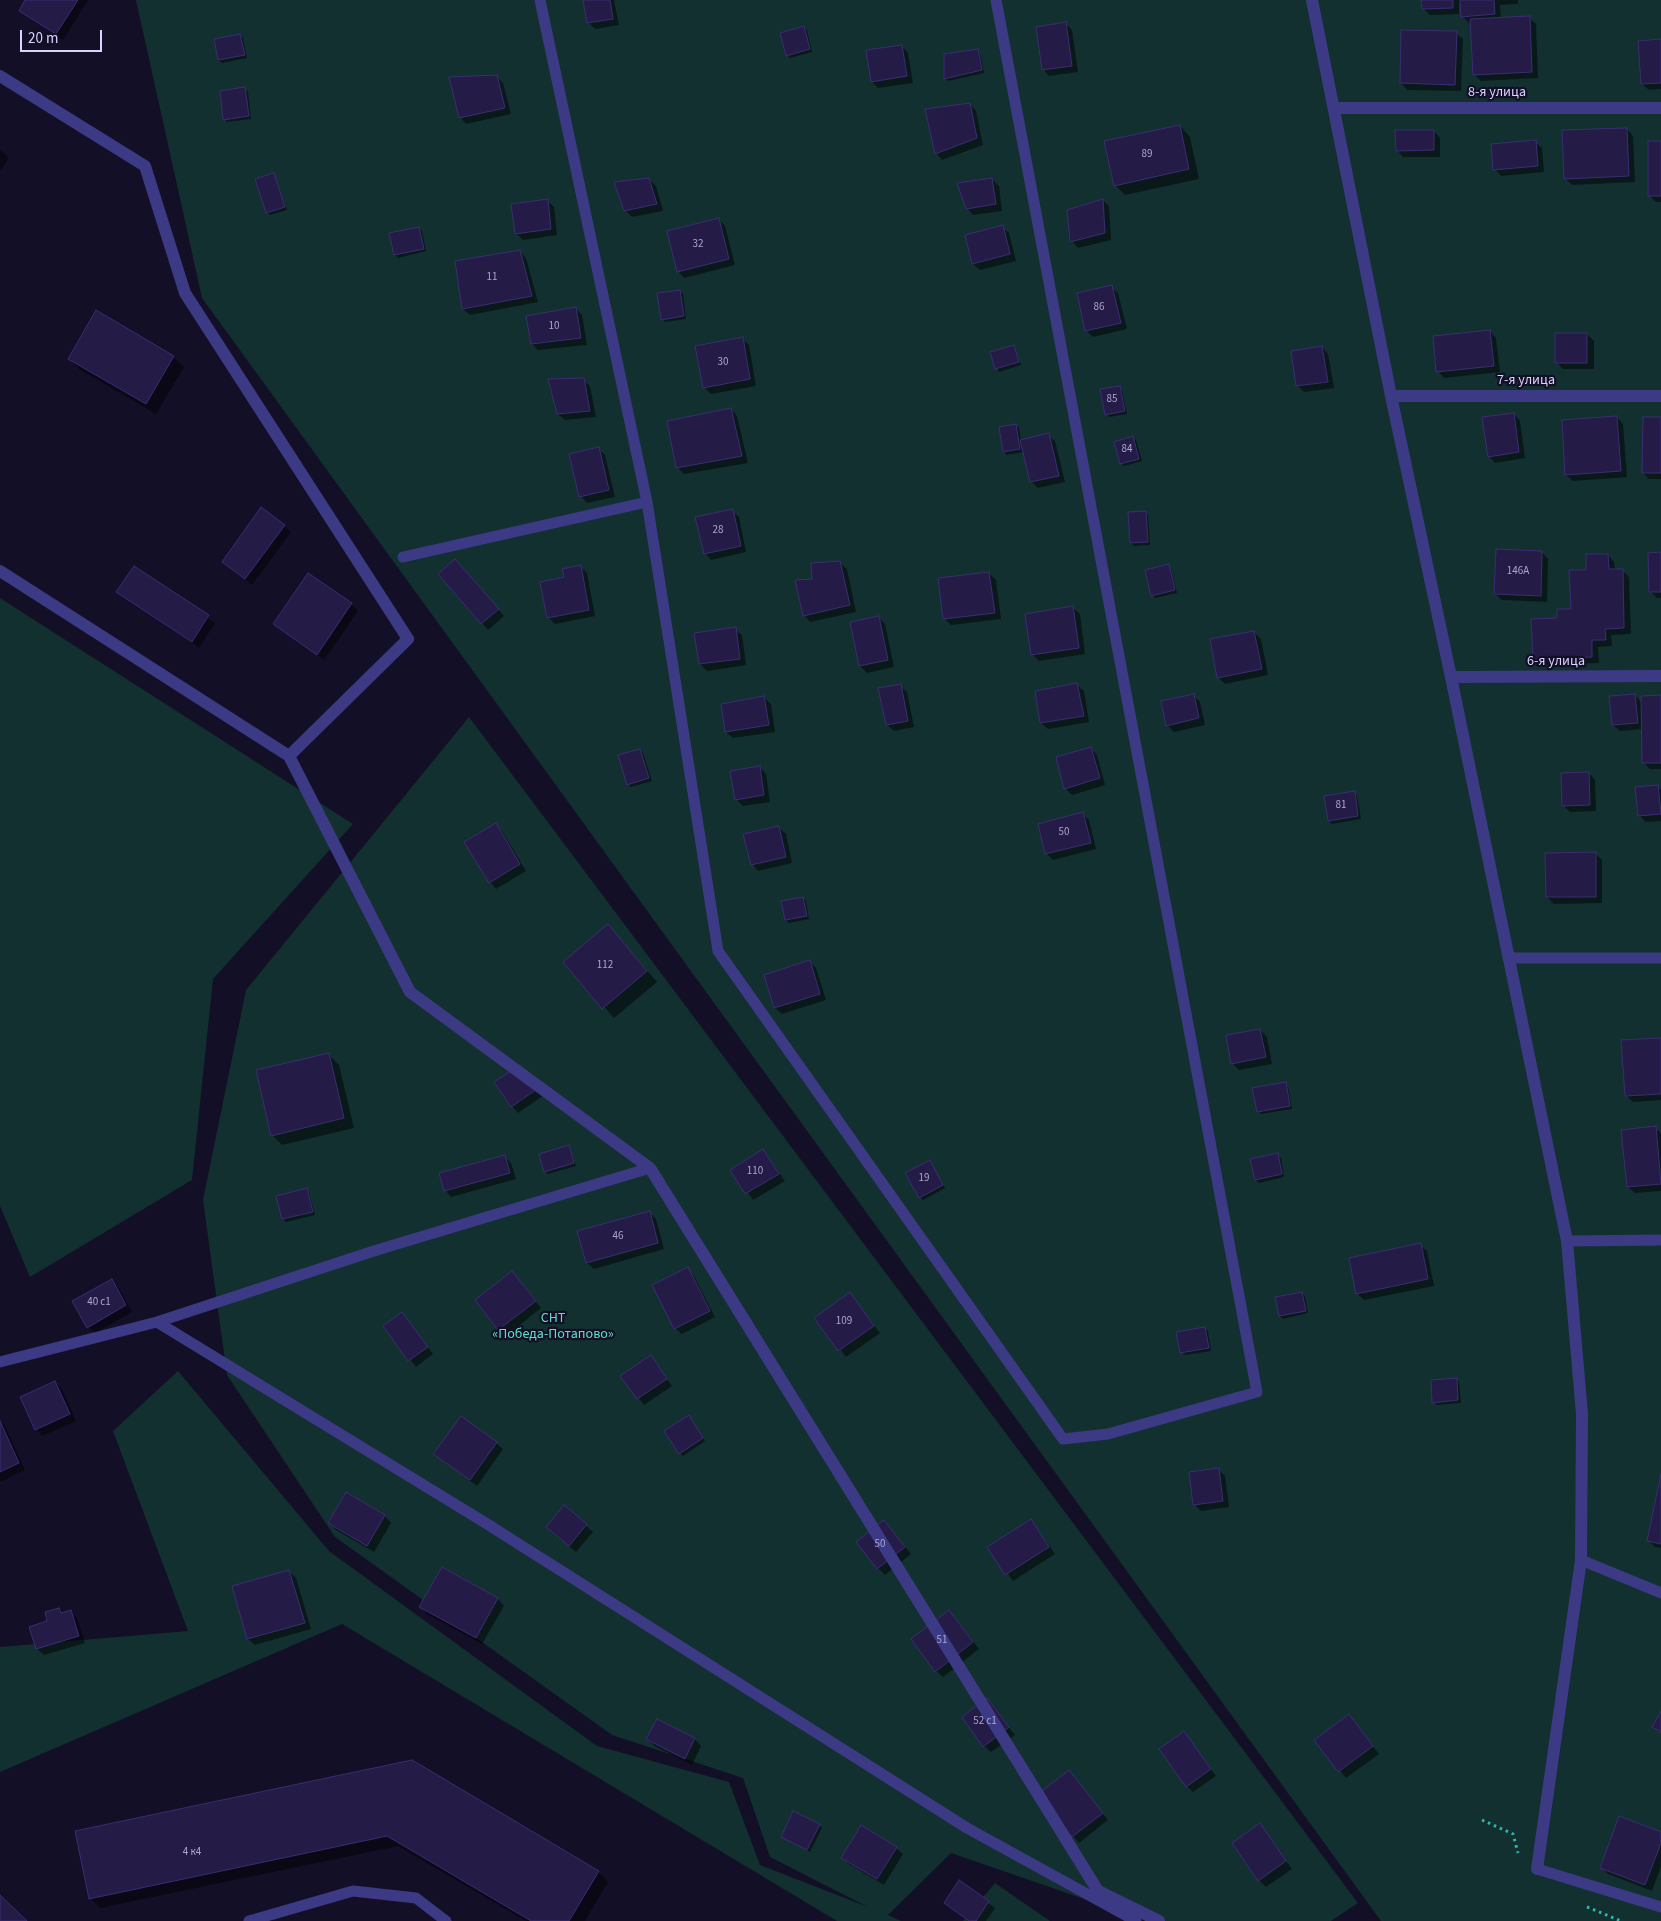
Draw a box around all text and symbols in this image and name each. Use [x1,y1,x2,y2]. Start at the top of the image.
scale bar [22,20,105,52]
text: 20 m [28,28,58,49]
street label: 8-я улица [1468,85,1526,101]
house number: 89 [1142,148,1152,162]
house number: 32 [693,238,703,252]
house number: 11 [487,271,497,285]
house number: 86 [1094,301,1104,315]
house number: 10 [549,320,559,334]
house number: 30 [718,356,728,370]
street label: 7-я улица [1497,373,1555,389]
house number: 85 [1107,393,1117,407]
house number: 84 [1122,443,1132,457]
house number: 28 [713,524,723,538]
house number: 146А [1507,565,1529,579]
street label: 6-я улица [1527,654,1585,670]
house number: 81 [1336,799,1346,813]
house number: 50 [1059,826,1069,840]
house number: 112 [597,959,613,973]
house number: 110 [747,1165,763,1179]
house number: 19 [919,1172,929,1186]
house number: 46 [613,1230,623,1244]
house number: 40 с1 [87,1296,111,1310]
park label: СНТ «Победа-Потапово» [492,1311,614,1344]
house number: 109 [836,1315,852,1329]
house number: 50 [875,1538,885,1552]
house number: 51 [937,1634,947,1648]
house number: 52 с1 [973,1715,997,1729]
house number: 4 к4 [183,1846,201,1860]

